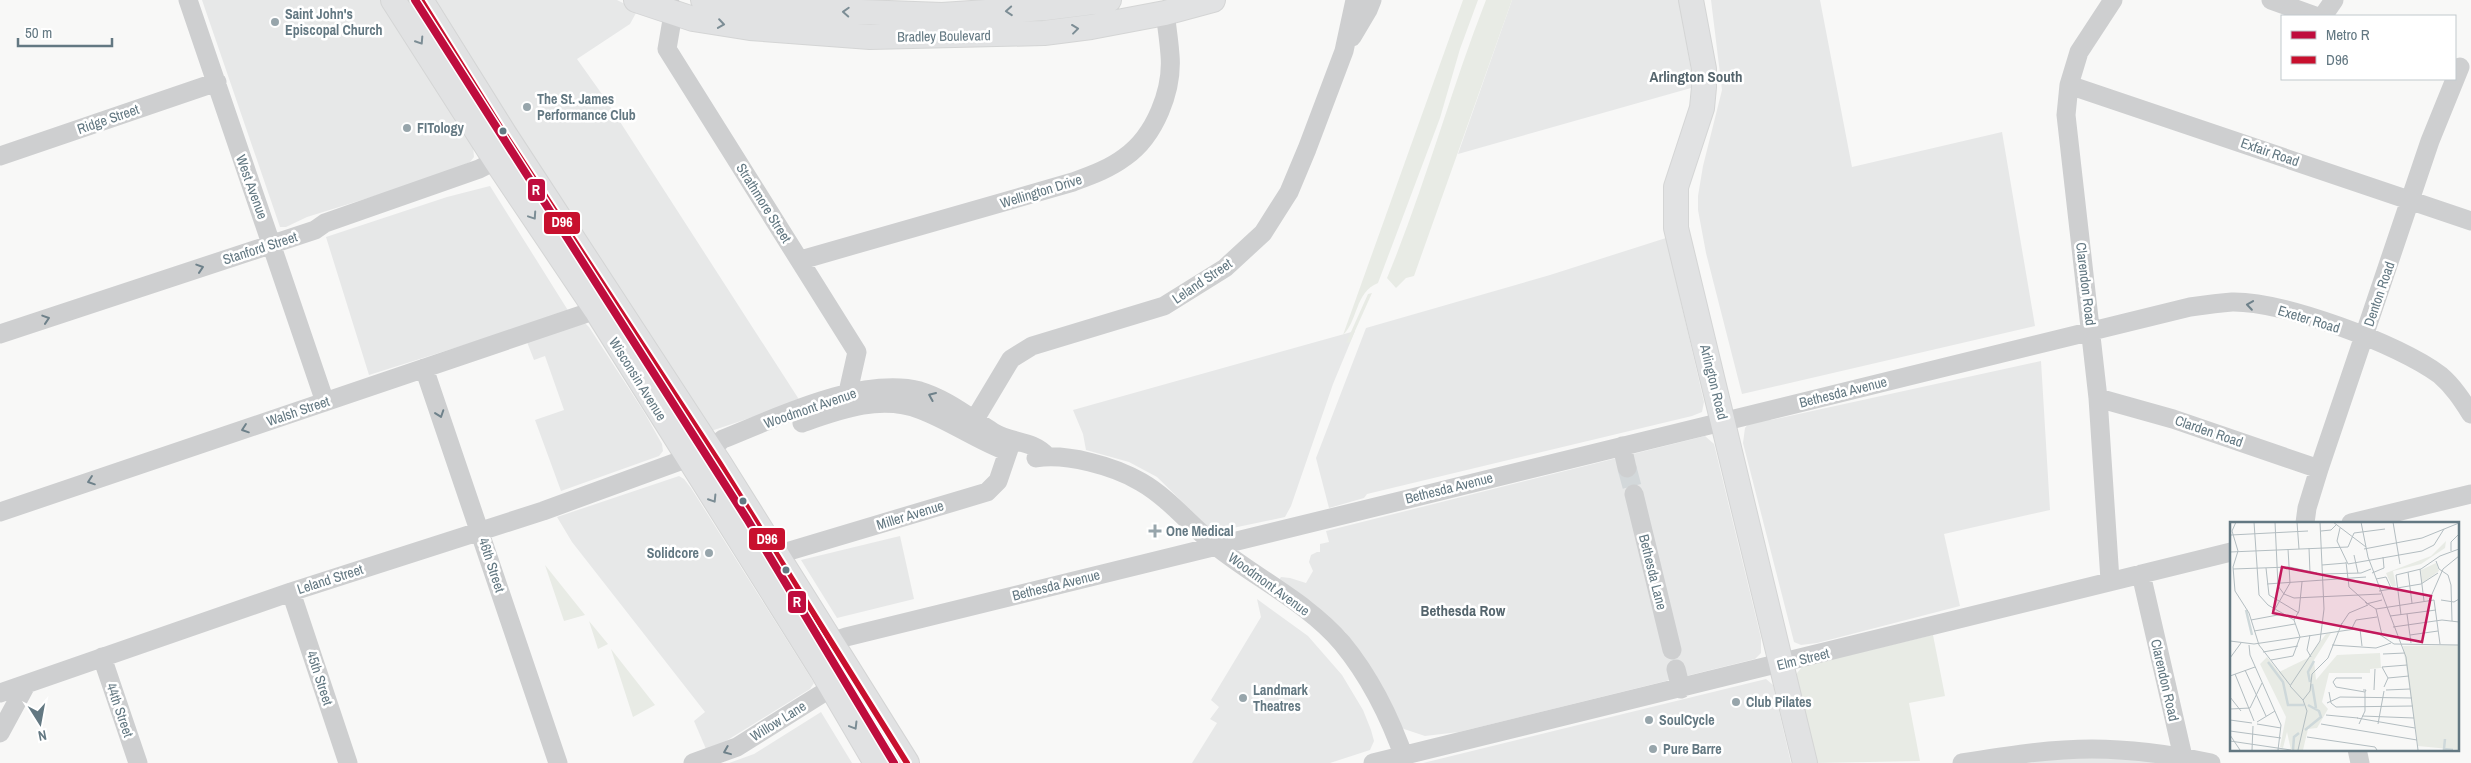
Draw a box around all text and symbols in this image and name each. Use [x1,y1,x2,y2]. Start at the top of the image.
place label: Saint John's Episcopal Church [285,5,383,39]
one-way arrow [1004,5,1012,16]
one-way arrow [842,7,850,18]
scale bar [18,15,111,47]
legend [2281,15,2456,80]
marker: Saint John's Episcopal Church [269,16,281,28]
one-way arrow [716,18,725,28]
text: 50 m [25,22,52,43]
one-way arrow [1071,24,1079,35]
text: Metro R [2326,24,2370,45]
street label: Bradley Boulevard [897,26,991,46]
one-way arrow [413,36,423,45]
text: D96 [2326,49,2349,70]
district label: Arlington South [1650,66,1742,87]
place label: The St. James Performance Club [537,90,636,124]
street label: Ridge Street [75,100,141,138]
marker: The St. James Performance Club [521,101,533,113]
place label: FITology [417,119,465,137]
marker: FITology [401,122,413,134]
unlabelled marker [498,126,508,136]
street label: Exfair Road [2238,134,2302,170]
street label: West Avenue [232,152,272,222]
street label: Strathmore Street [732,160,796,246]
street label: Wellington Drive [998,170,1084,212]
line badge: R [527,178,546,202]
text: R [532,181,541,199]
one-way arrow [526,211,536,220]
line badge: D96 [543,211,581,235]
text: D96 [551,213,573,231]
street label: Stanford Street [220,228,300,268]
street label: Clarendon Road [2072,241,2100,327]
street label: Leland Street [1169,254,1235,308]
street label: Denton Road [2359,259,2399,329]
one-way arrow [196,264,204,274]
one-way arrow [2246,300,2255,310]
street label: Exeter Road [2276,301,2342,337]
one-way arrow [42,315,50,325]
street label: Wisconsin Avenue [605,334,671,424]
street label: Arlington Road [1696,342,1732,421]
street label: Bethesda Avenue [1797,372,1889,412]
street label: Woodmont Avenue [761,384,859,432]
street label: Walsh Street [264,392,332,430]
one-way arrow [928,392,937,402]
one-way arrow [434,410,444,418]
street label: Clarden Road [2173,411,2245,451]
one-way arrow [242,423,250,433]
street label: Bethesda Avenue [1403,468,1495,508]
one-way arrow [88,475,96,485]
one-way arrow [707,494,716,503]
unlabelled marker [738,496,748,506]
street label: Miller Avenue [874,496,946,534]
place label: One Medical [1166,522,1234,540]
inset map [2230,522,2458,750]
marker: One Medical [1148,524,1162,538]
line badge: D96 [748,527,786,551]
text: D96 [756,530,778,548]
street label: Bethesda Lane [1635,532,1671,612]
street label: 46th Street [475,536,509,594]
place label: Solidcore [647,544,699,562]
marker: Solidcore [703,547,715,559]
street label: Woodmont Avenue [1225,548,1313,620]
street label: Leland Street [295,560,365,598]
unlabelled marker [781,565,791,575]
street label: Bethesda Avenue [1010,565,1102,605]
line badge: R [787,590,807,614]
text: R [793,593,802,611]
district label: Bethesda Row [1421,600,1506,621]
street label: Clarendon Road [2147,637,2183,723]
street label: Elm Street [1775,644,1831,674]
street label: 45th Street [303,649,337,707]
street label: 44th Street [102,681,138,739]
place label: Landmark Theatres [1253,681,1308,715]
marker: Landmark Theatres [1237,692,1249,704]
place label: Club Pilates [1746,693,1812,711]
marker: Club Pilates [1730,696,1742,708]
street label: Willow Lane [747,697,809,745]
north arrow [15,698,65,748]
place label: SoulCycle [1659,711,1715,729]
marker: SoulCycle [1643,714,1655,726]
one-way arrow [848,721,858,730]
text: N [37,726,48,745]
place label: Pure Barre [1663,740,1722,758]
marker: Pure Barre [1647,743,1659,755]
one-way arrow [723,745,732,756]

